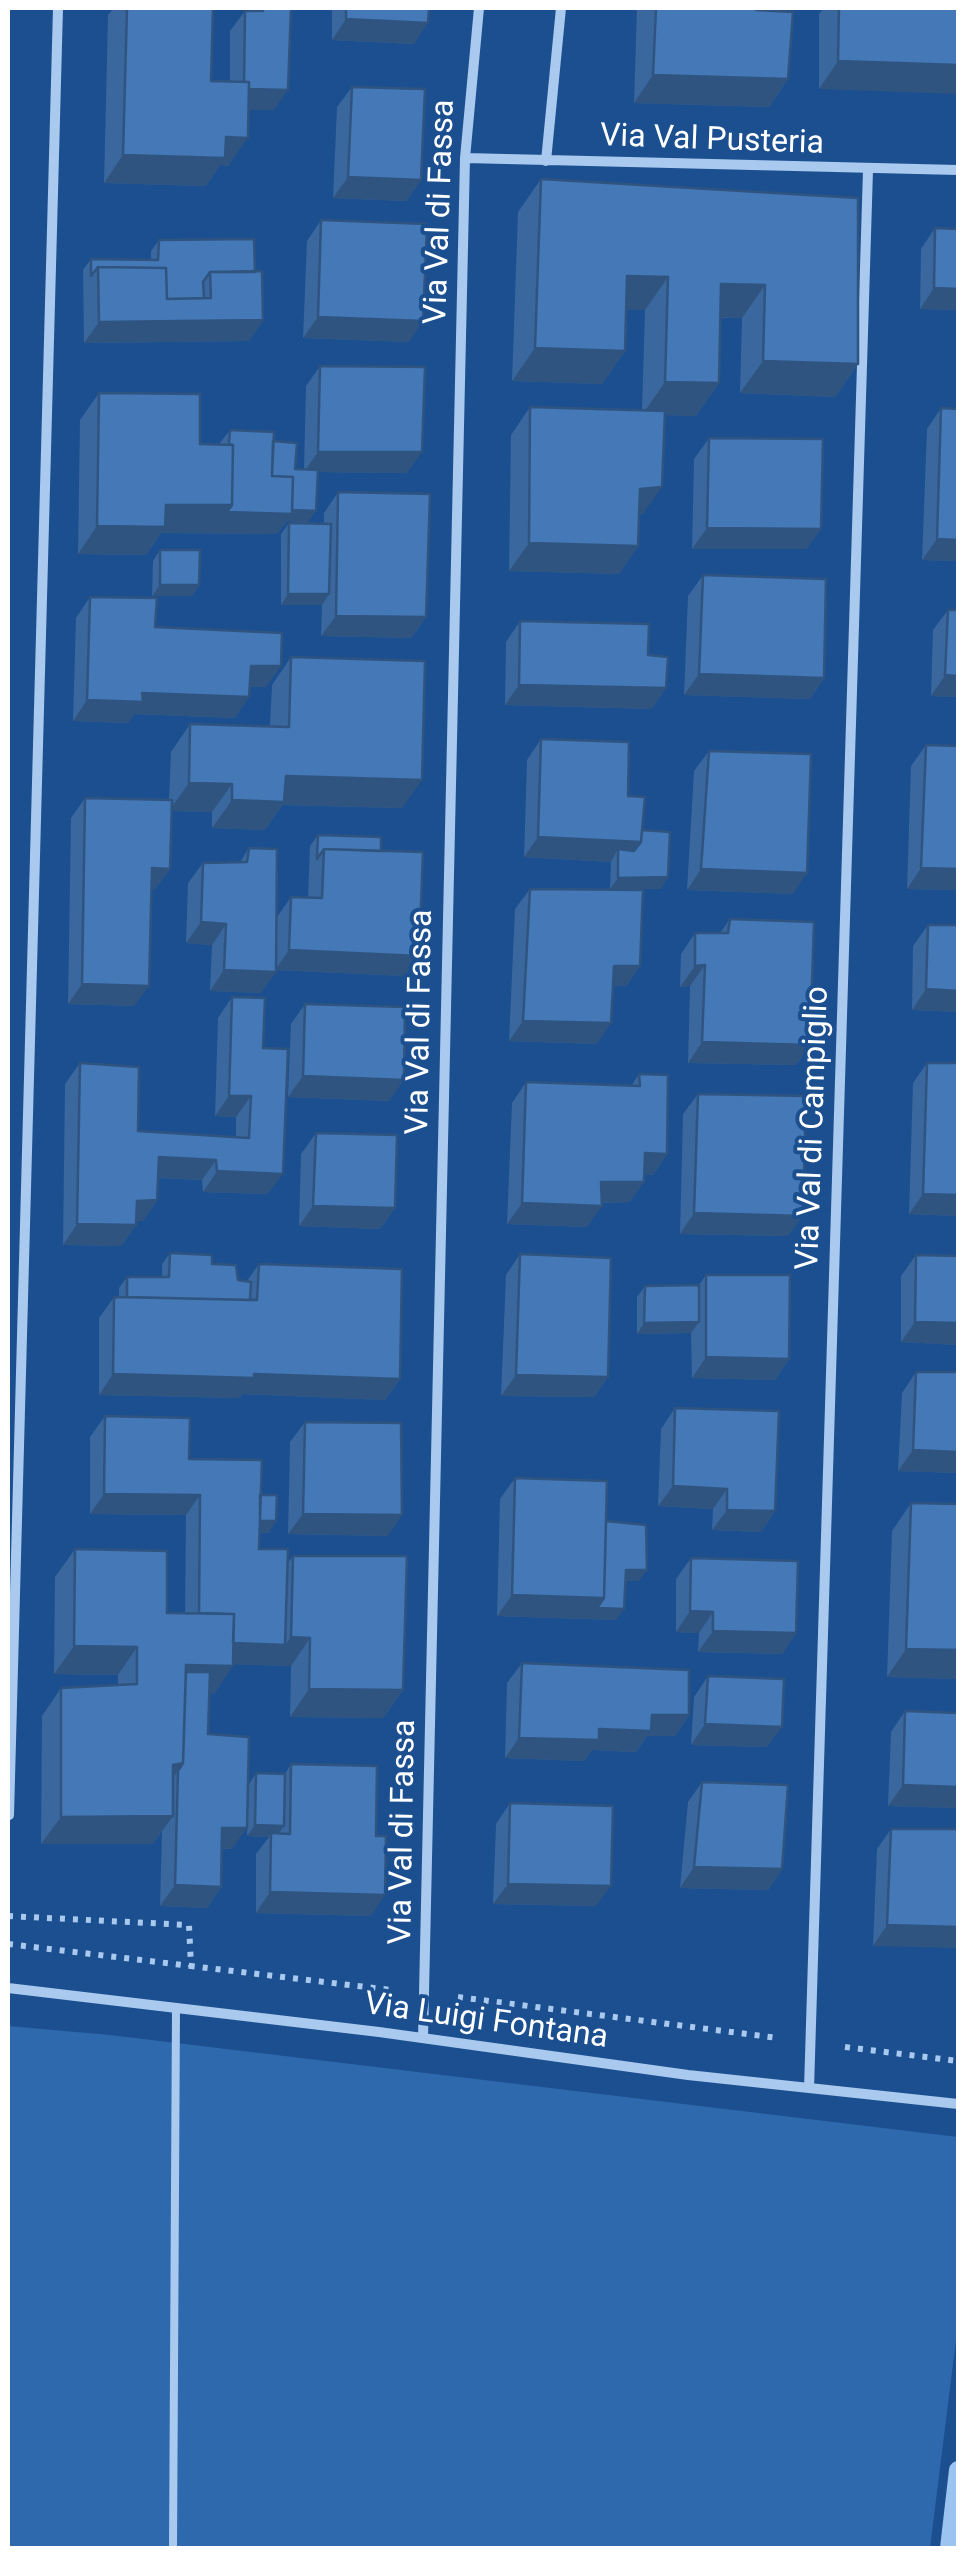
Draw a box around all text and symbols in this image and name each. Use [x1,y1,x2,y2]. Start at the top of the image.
street label: Via Val di Fassa [418,99,464,325]
street label: Via Val Pusteria [599,118,825,164]
street label: Via Val di Fassa [400,909,442,1135]
street label: Via Val di Campiglio [790,985,838,1271]
street label: Via Val di Fassa [383,1719,425,1945]
street label: Via Luigi Fontana [362,1986,610,2058]

